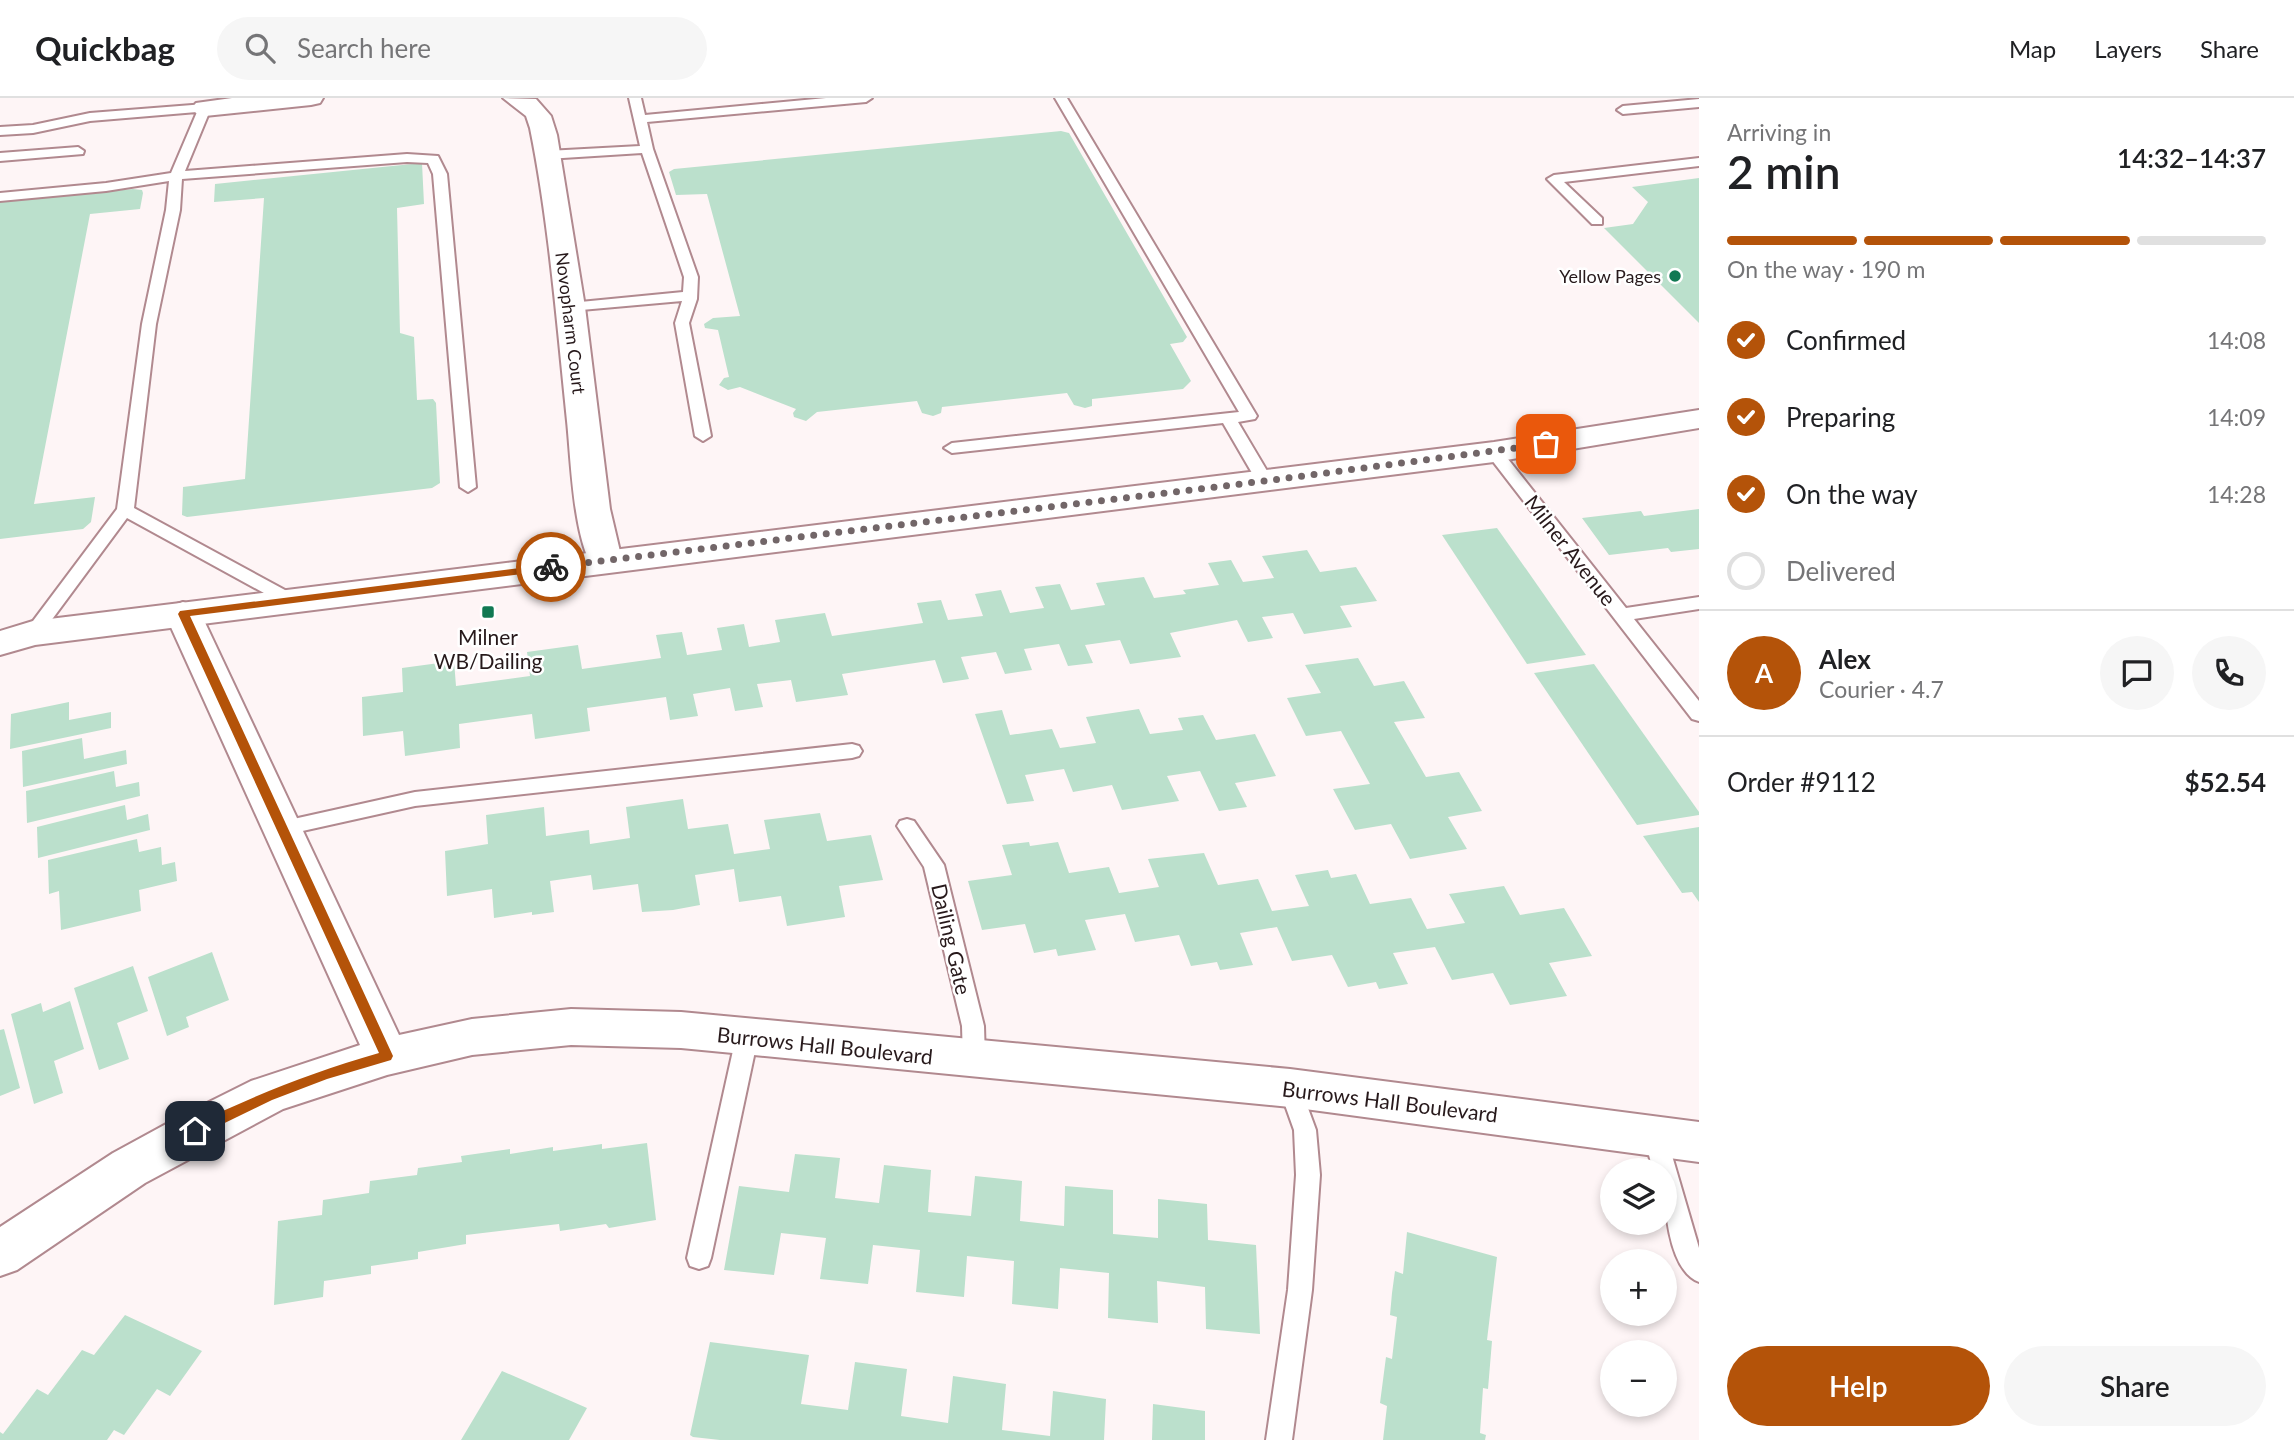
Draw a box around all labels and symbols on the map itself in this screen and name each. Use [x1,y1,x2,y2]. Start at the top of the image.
street label: Novopharm Court [551,251,591,396]
place label: Yellow Pages [1559,265,1661,287]
marker: Yellow Pages [1667,268,1683,284]
pin [1516,414,1576,474]
street label: Milner Avenue [1520,490,1622,610]
courier [516,532,586,602]
marker: Milner WB/Dailing [480,604,496,620]
place label: Milner WB/Dailing [434,624,542,673]
street label: Dailing Gate [927,881,977,997]
street label: Burrows Hall Boulevard [716,1021,934,1069]
street label: Burrows Hall Boulevard [1281,1075,1499,1127]
pin [165,1101,225,1161]

